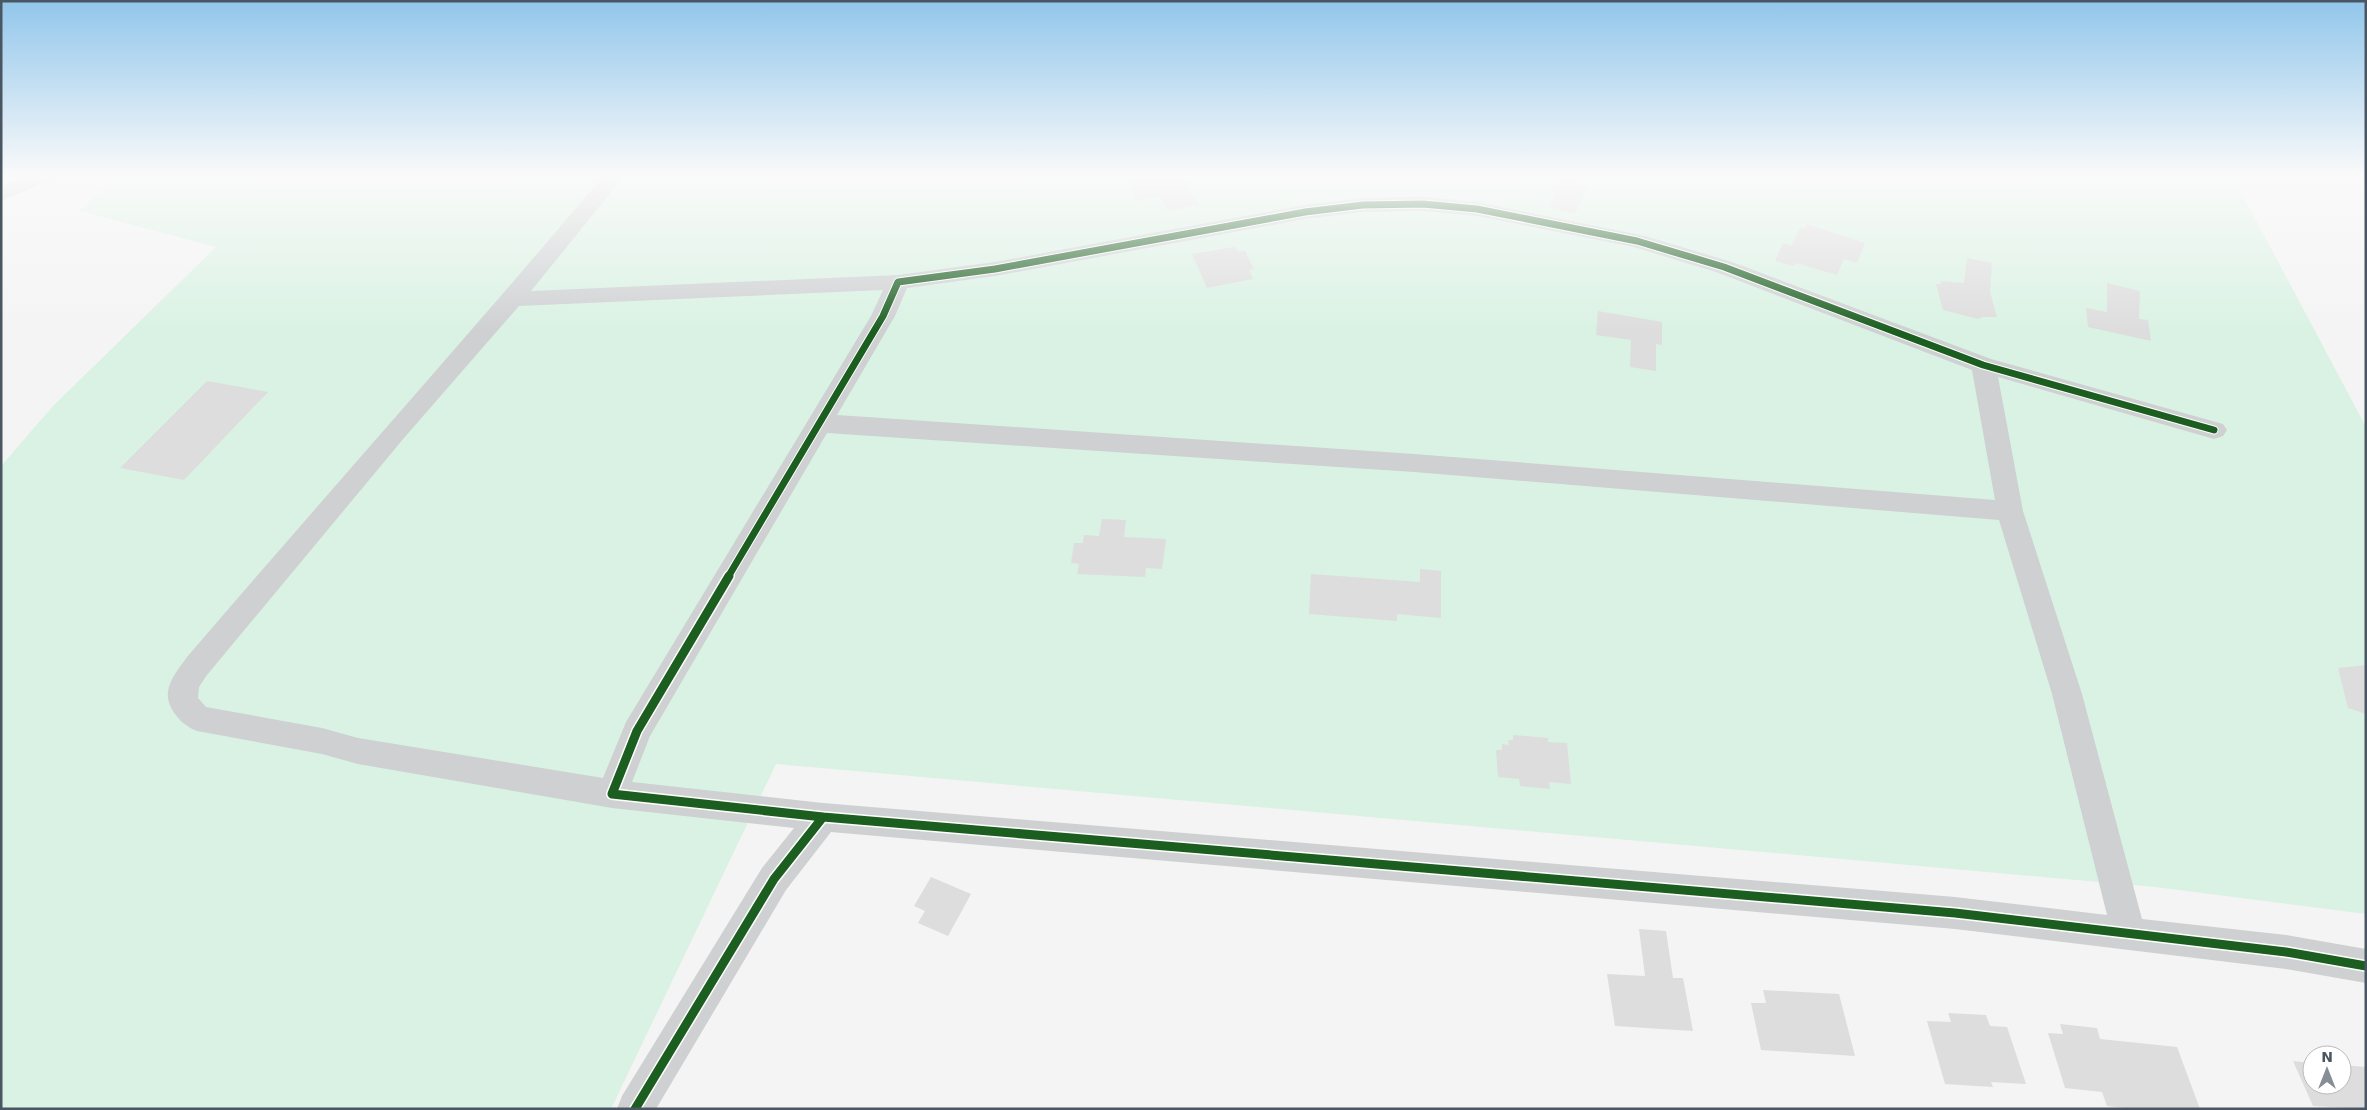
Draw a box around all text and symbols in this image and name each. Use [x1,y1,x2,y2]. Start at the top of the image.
north arrow [2302,1045,2352,1095]
text: N [2321,1049,2333,1065]

